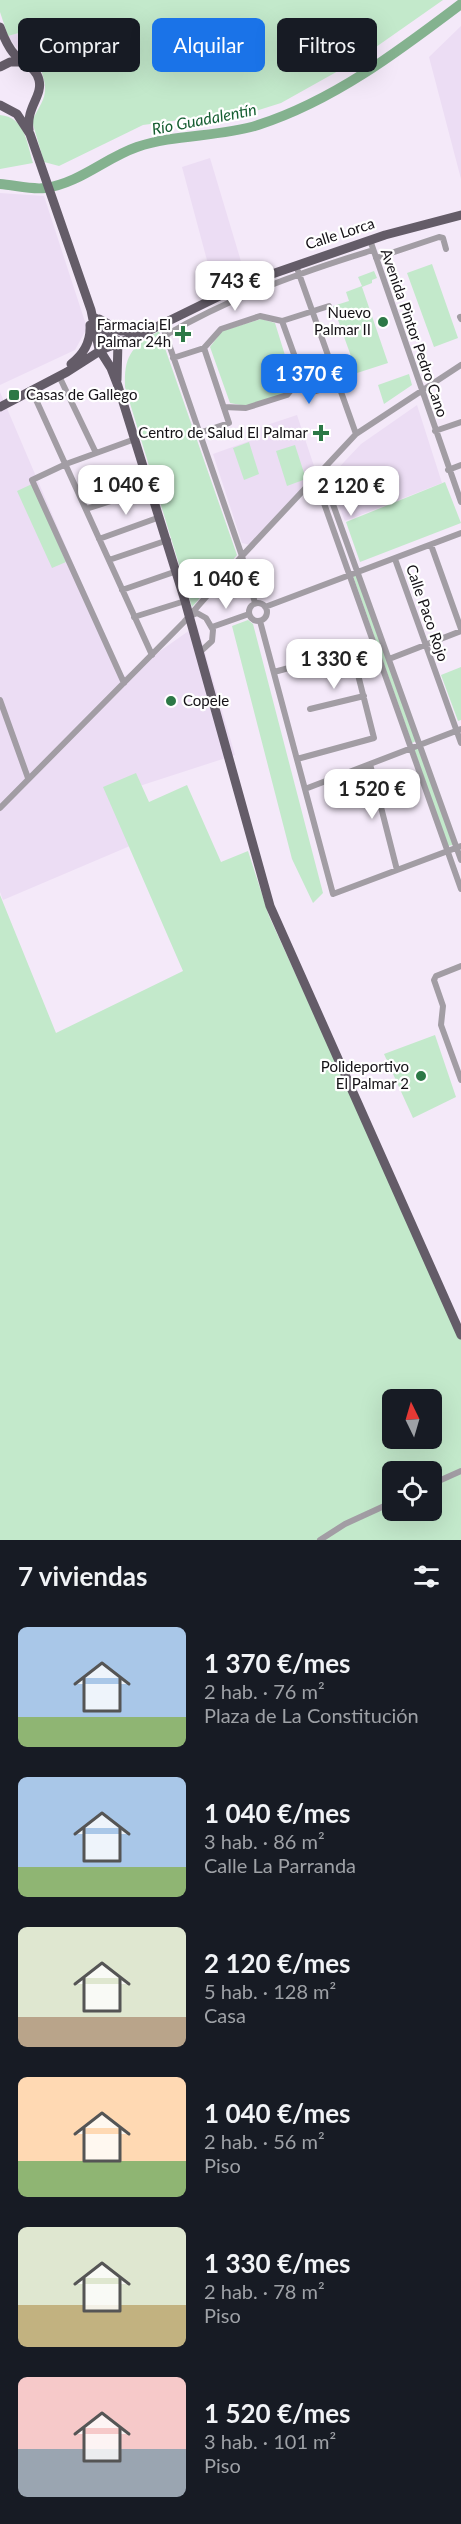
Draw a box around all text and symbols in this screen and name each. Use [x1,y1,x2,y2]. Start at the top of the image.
chip: Comprar [18,18,140,72]
chip: Alquilar [152,18,265,72]
chip: Filtros [277,18,377,72]
water label: Río Guadalentín [150,99,258,138]
street label: Calle Lorca [303,213,377,253]
street label: Avenida Pintor Pedro Cano [378,246,452,419]
pin: 743 € [193,261,277,312]
text: 743 € [209,268,261,292]
place label: Nuevo Palmar II [314,303,371,338]
place label: Farmacia El Palmar 24h [97,315,171,350]
marker: Nuevo Palmar II [376,315,390,329]
marker: Farmacia El Palmar 24h [176,327,190,341]
pin: 1 370 € [254,354,364,405]
text: 1 370 € [275,361,343,385]
place label: Casas de Gallego [26,385,137,403]
marker: Casas de Gallego [7,388,21,402]
place label: Centro de Salud El Palmar [138,423,309,441]
marker: Centro de Salud El Palmar [312,424,330,442]
pin: 1 040 € [71,465,181,516]
pin: 2 120 € [296,466,406,517]
text: 1 040 € [92,472,160,496]
text: 2 120 € [317,473,385,497]
pin: 1 040 € [171,559,281,610]
street label: Calle Paco Rojo [403,562,453,664]
text: 1 040 € [192,566,260,590]
pin: 1 330 € [279,639,389,690]
text: 1 330 € [300,646,368,670]
place label: Copele [183,691,229,709]
marker: Copele [164,694,178,708]
pin: 1 520 € [317,769,427,820]
text: 1 520 € [338,776,406,800]
place label: Polideportivo El Palmar 2 [321,1057,409,1092]
marker: Polideportivo El Palmar 2 [414,1069,428,1083]
north arrow [382,1389,442,1449]
map controls [382,1389,442,1521]
button: locate [382,1461,442,1521]
text: 7 viviendas [18,1560,147,1592]
icon: filters [410,1560,443,1593]
text: 1 370 €/mes [204,1647,350,1679]
icon: home [66,1651,138,1723]
text: 2 hab. · 76 m² [204,1679,325,1703]
text: Plaza de La Constitución [204,1703,419,1727]
text: 1 040 €/mes [204,1797,350,1829]
icon: home [66,1801,138,1873]
text: 3 hab. · 86 m² [204,1829,325,1853]
text: Calle La Parranda [204,1853,356,1877]
text: 2 120 €/mes [204,1947,350,1979]
icon: home [66,1951,138,2023]
text: 5 hab. · 128 m² [204,1979,336,2003]
text: Casa [204,2003,246,2027]
text: 1 040 €/mes [204,2097,350,2129]
icon: home [66,2101,138,2173]
text: 2 hab. · 56 m² [204,2129,325,2153]
text: Piso [204,2153,241,2177]
text: 1 330 €/mes [204,2247,350,2279]
icon: home [66,2251,138,2323]
text: 2 hab. · 78 m² [204,2279,325,2303]
text: Piso [204,2303,241,2327]
text: 1 520 €/mes [204,2397,350,2429]
icon: home [66,2401,138,2473]
text: 3 hab. · 101 m² [204,2429,336,2453]
text: Piso [204,2453,241,2477]

